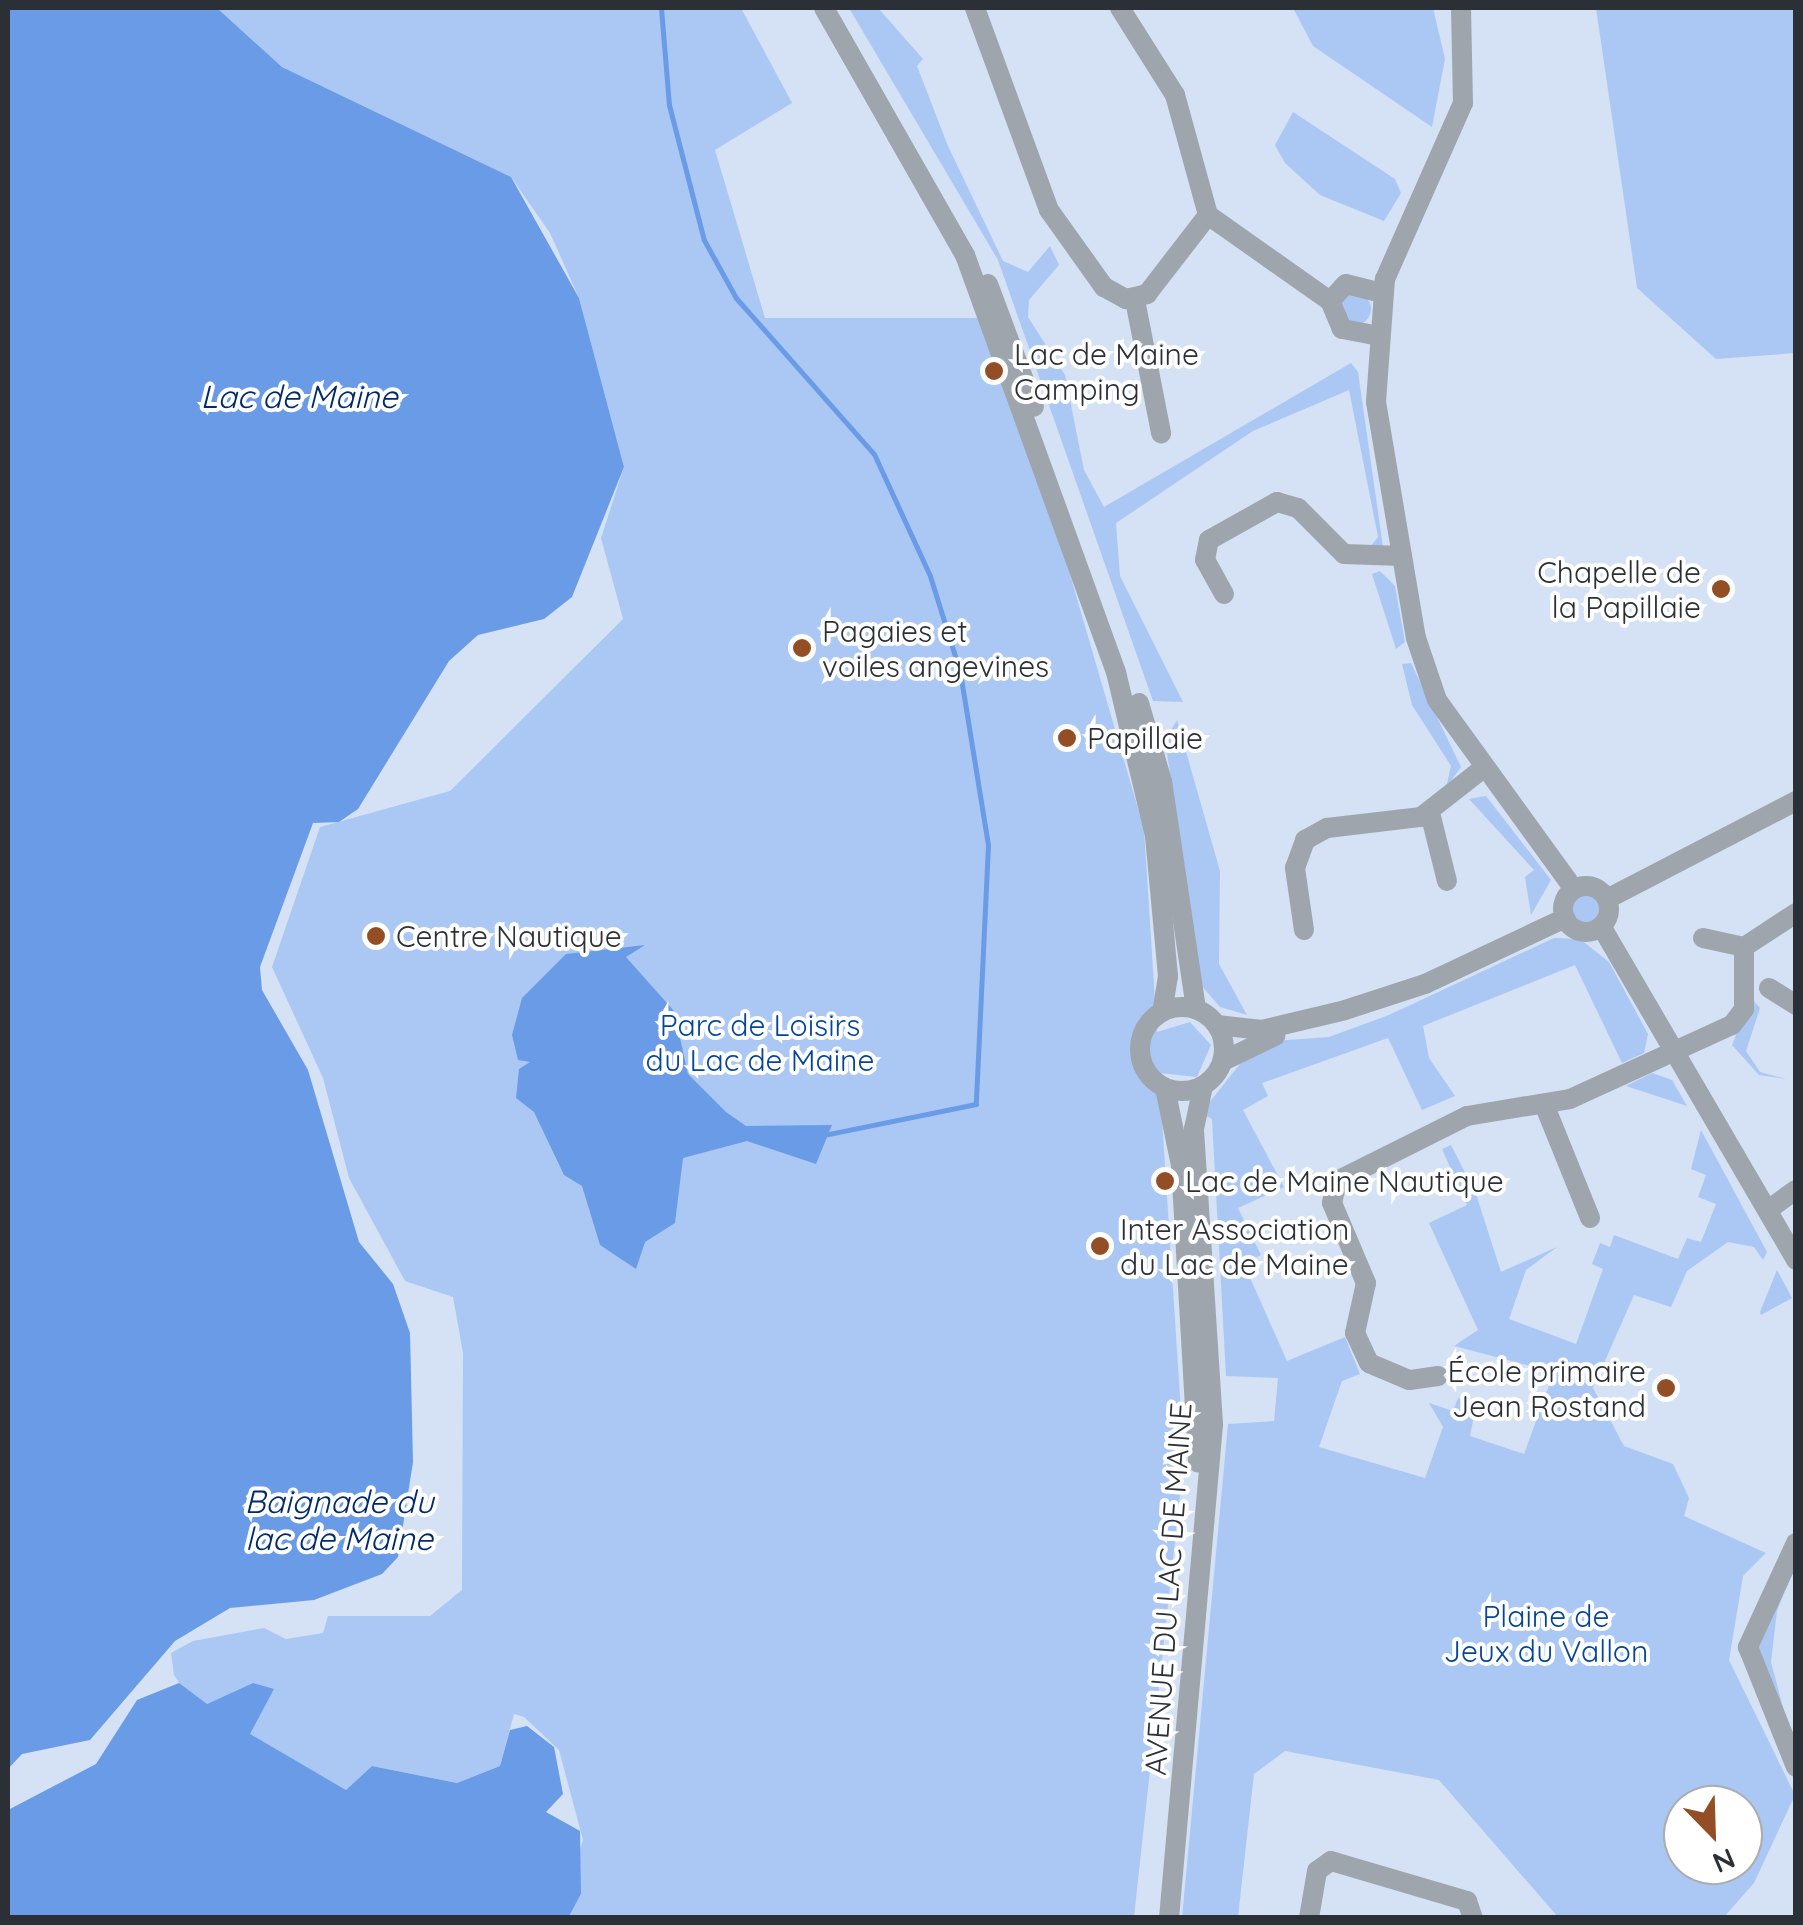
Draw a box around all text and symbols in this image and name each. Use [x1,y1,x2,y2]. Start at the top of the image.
place label: Lac de Maine Camping [1014,336,1199,406]
marker: Lac de Maine Camping [983,360,1005,382]
water label: Lac de Maine [200,377,398,415]
place label: Chapelle de la Papillaie [1537,554,1701,624]
marker: Chapelle de la Papillaie [1710,578,1732,600]
place label: Pagaies et voiles angevines [822,613,1049,684]
marker: Pagaies et voiles angevines [791,637,813,659]
place label: Papillaie [1087,720,1203,756]
marker: Papillaie [1056,727,1078,749]
place label: Centre Nautique [396,918,622,954]
marker: Centre Nautique [365,925,387,947]
park label: Parc de Loisirs du Lac de Maine [646,1007,874,1078]
place label: Lac de Maine Nautique [1185,1163,1504,1199]
marker: Lac de Maine Nautique [1154,1170,1176,1192]
place label: Inter Association du Lac de Maine [1120,1211,1349,1282]
marker: Inter Association du Lac de Maine [1089,1235,1111,1257]
place label: École primaire Jean Rostand [1448,1353,1646,1424]
marker: École primaire Jean Rostand [1655,1377,1677,1399]
street label: AVENUE DU LAC DE MAINE [1137,1401,1199,1777]
water label: Baignade du lac de Maine [244,1483,434,1558]
park label: Plaine de Jeux du Vallon [1444,1598,1648,1668]
north arrow [1663,1785,1763,1885]
text: N [1708,1841,1740,1881]

